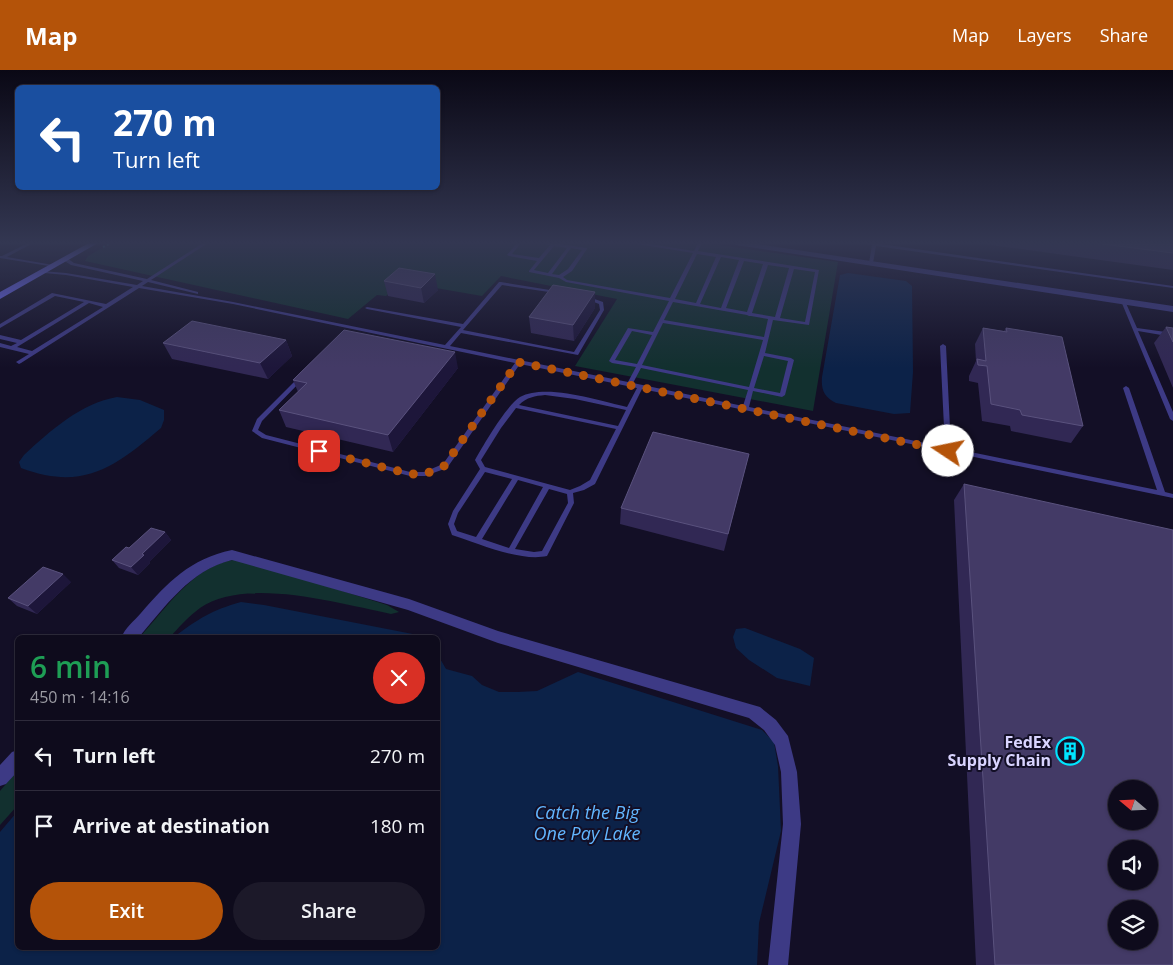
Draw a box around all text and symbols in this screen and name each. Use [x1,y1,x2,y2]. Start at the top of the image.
text: Map [25,19,77,52]
text: Map [952,23,989,47]
text: Layers [1017,23,1072,47]
text: Share [1100,23,1148,47]
text: 270 m [113,99,217,146]
icon: left [30,105,95,170]
text: Turn left [113,144,200,174]
position arrow [921,424,973,476]
pin [298,430,340,472]
icon: arrive [305,437,333,465]
text: 6 min [30,646,111,687]
button: close [373,652,425,704]
text: 450 m · 14:16 [30,686,130,708]
place label: FedEx Supply Chain [948,731,1052,771]
building icon: FedEx Supply Chain [1055,736,1085,766]
icon: left [30,742,58,770]
text: Turn left [73,743,155,769]
text: 270 m [370,743,425,769]
north arrow [1108,780,1158,830]
map controls [1108,780,1158,950]
water label: Catch the Big One Pay Lake [534,800,640,845]
icon: arrive [30,812,58,840]
text: Arrive at destination [73,813,270,839]
text: 180 m [370,813,425,839]
button: sound [1108,840,1158,890]
button: Exit [30,882,223,940]
button: Share [233,882,425,940]
button: layers [1108,900,1158,950]

